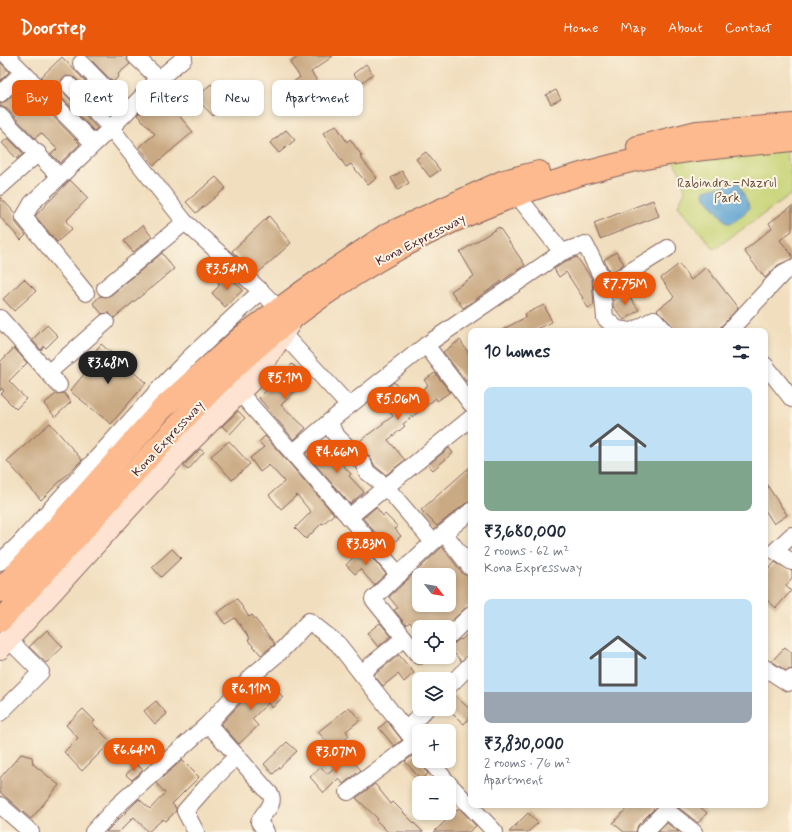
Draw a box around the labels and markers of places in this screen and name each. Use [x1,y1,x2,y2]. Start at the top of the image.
pin: ₹3.54M [194,257,260,291]
pin: ₹7.75M [592,272,658,306]
pin: ₹3.68M [75,351,141,385]
pin: ₹5.1M [257,366,313,400]
pin: ₹5.06M [365,387,431,421]
pin: ₹4.66M [304,440,370,474]
pin: ₹3.83M [333,532,399,566]
pin: ₹6.11M [218,677,284,711]
pin: ₹6.64M [101,738,167,772]
pin: ₹3.07M [303,740,369,774]

